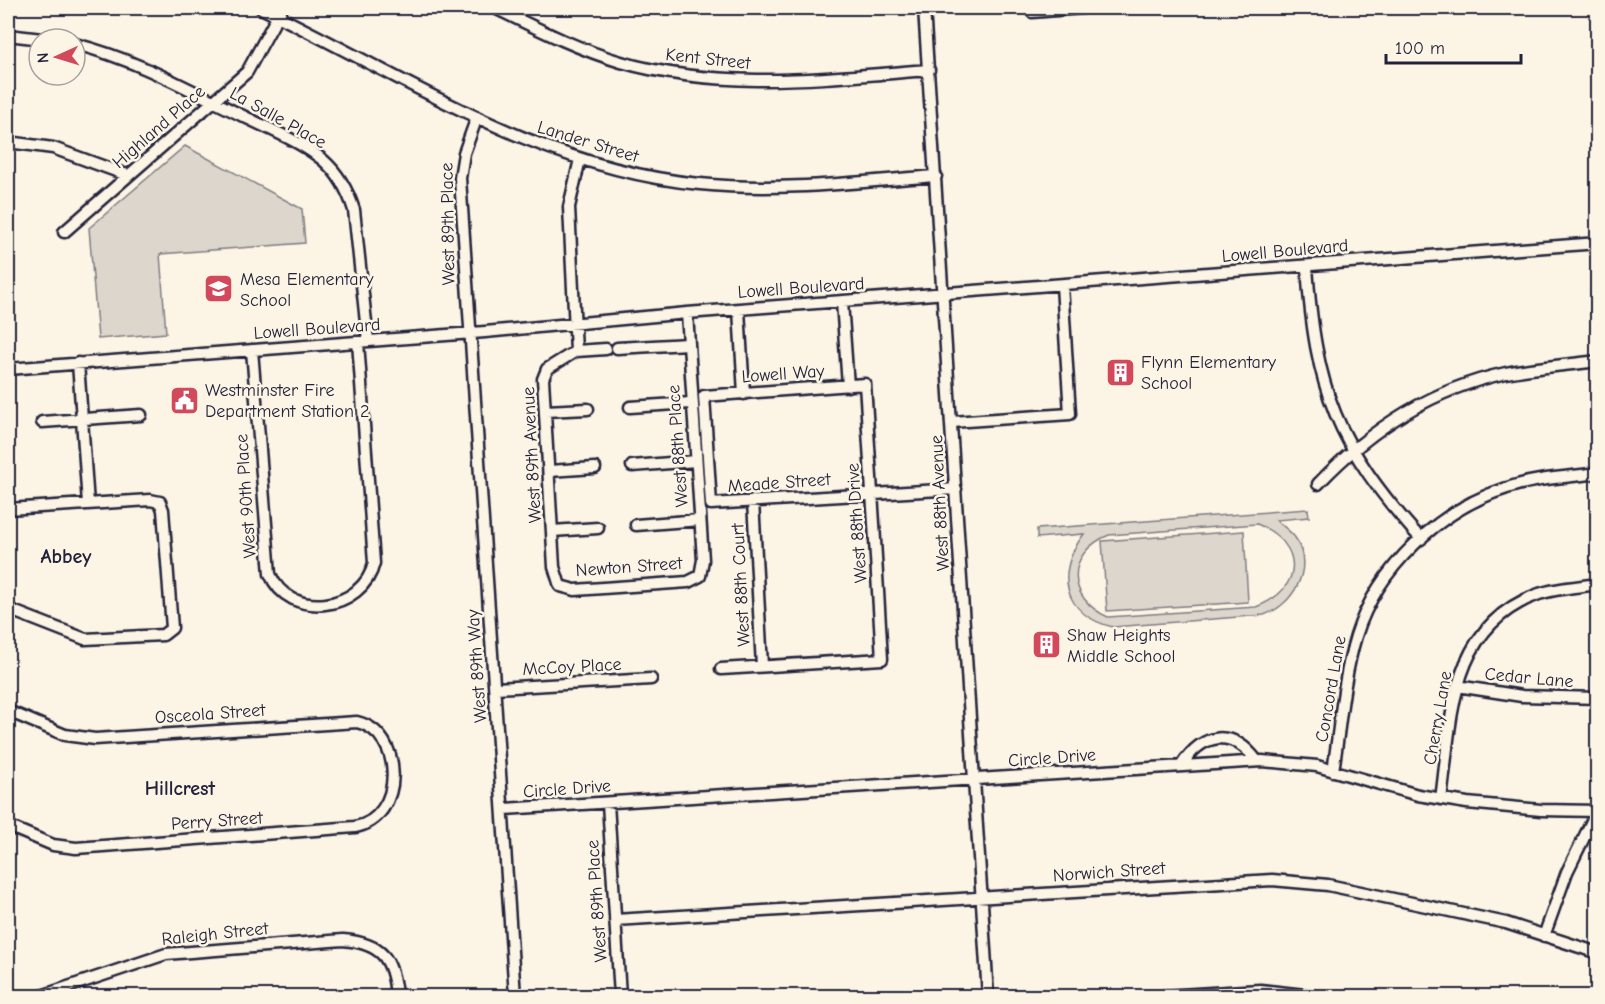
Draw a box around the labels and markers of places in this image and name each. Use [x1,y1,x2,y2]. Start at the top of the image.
place label: Mesa Elementary School [240,269,375,311]
school or university icon: Mesa Elementary School [203,273,235,305]
place label: Flynn Elementary School [1141,352,1277,394]
building icon: Flynn Elementary School [1104,356,1136,388]
place label: Westminster Fire Department Station 2 [205,380,369,422]
public building icon: Westminster Fire Department Station 2 [168,384,200,416]
place label: Shaw Heights Middle School [1067,625,1175,667]
building icon: Shaw Heights Middle School [1030,629,1062,661]

